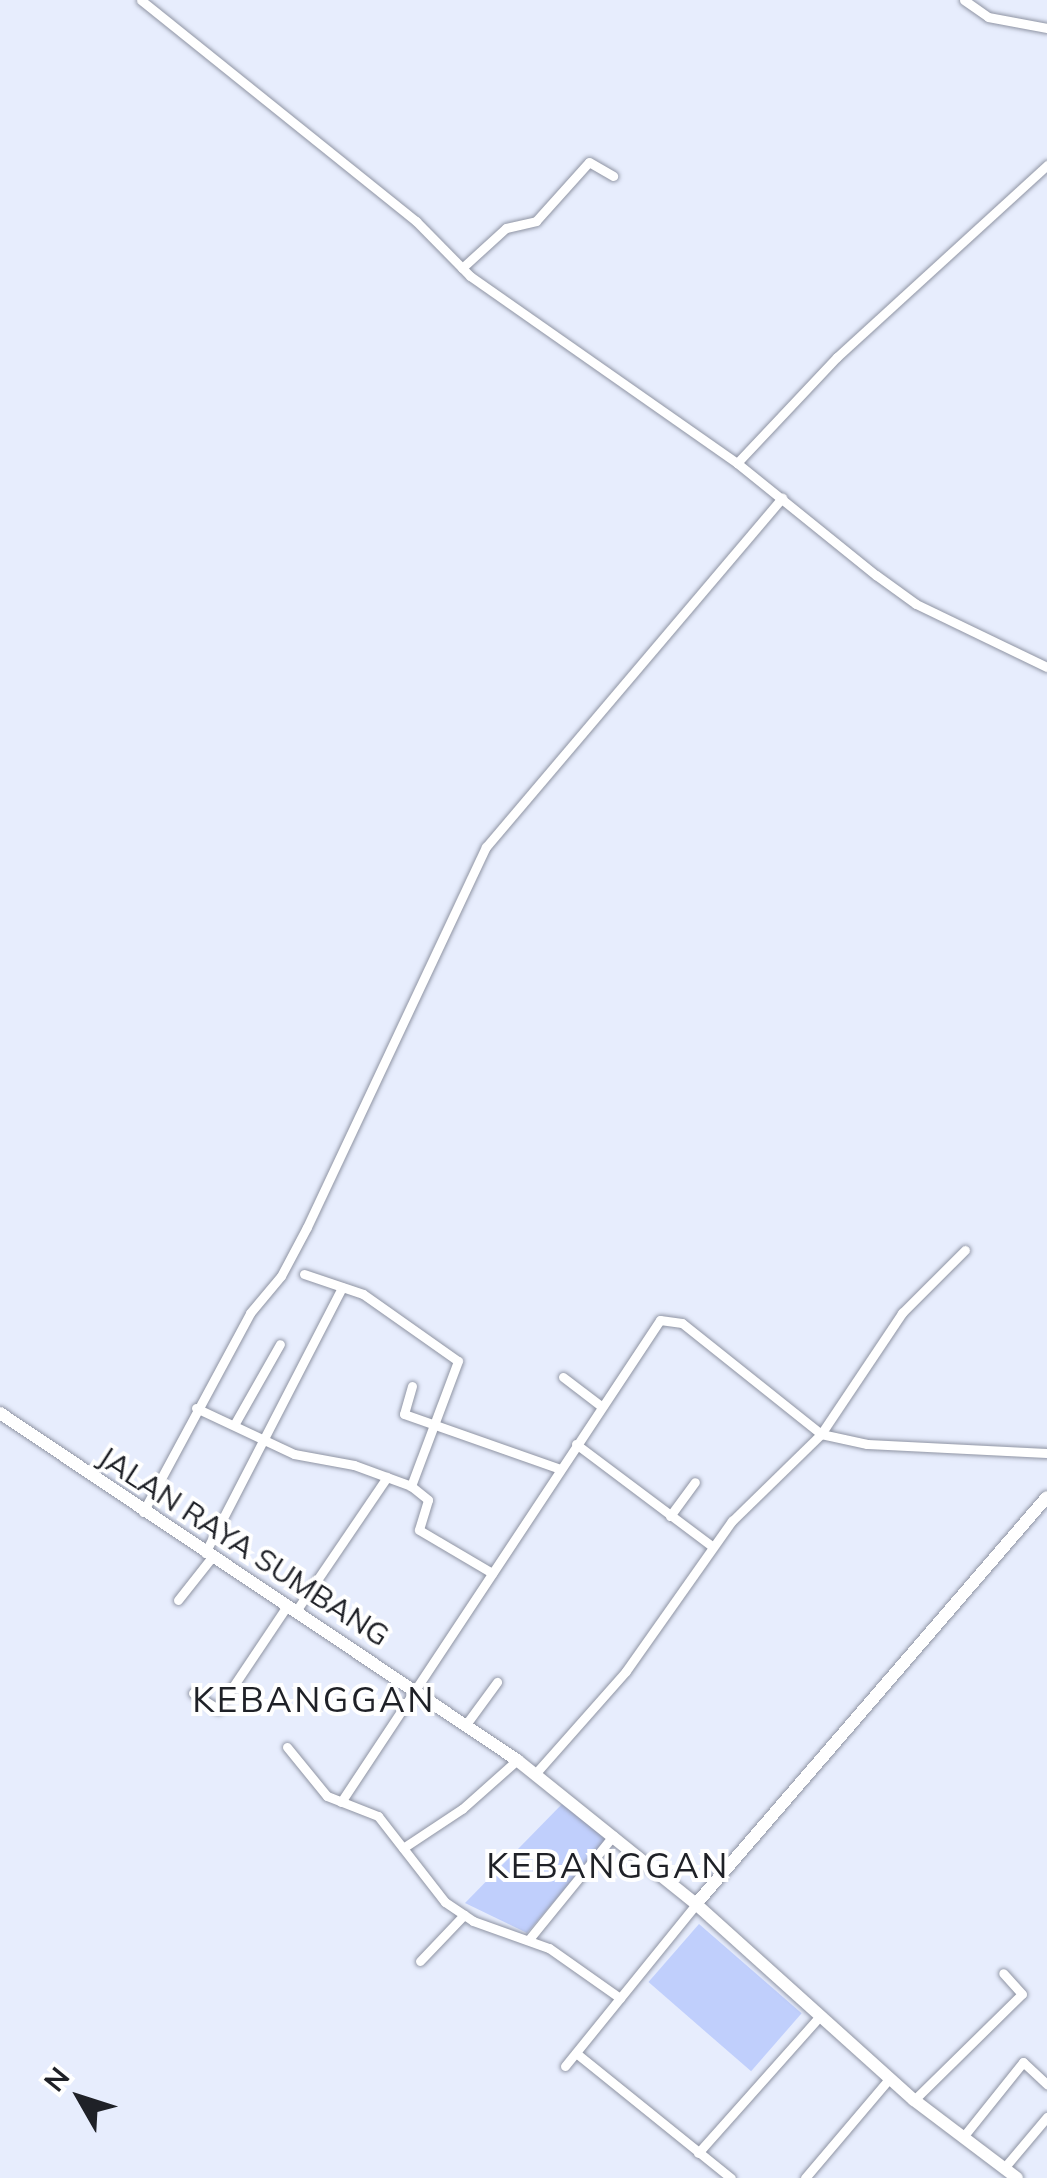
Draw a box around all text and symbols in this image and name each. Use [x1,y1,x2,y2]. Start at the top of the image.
street label: JALAN RAYA SUMBANG [92,1438,396,1654]
district label: KEBANGGAN [192,1678,436,1720]
district label: KEBANGGAN [486,1844,730,1886]
north arrow [30,2048,130,2148]
text: N [36,2060,77,2098]

